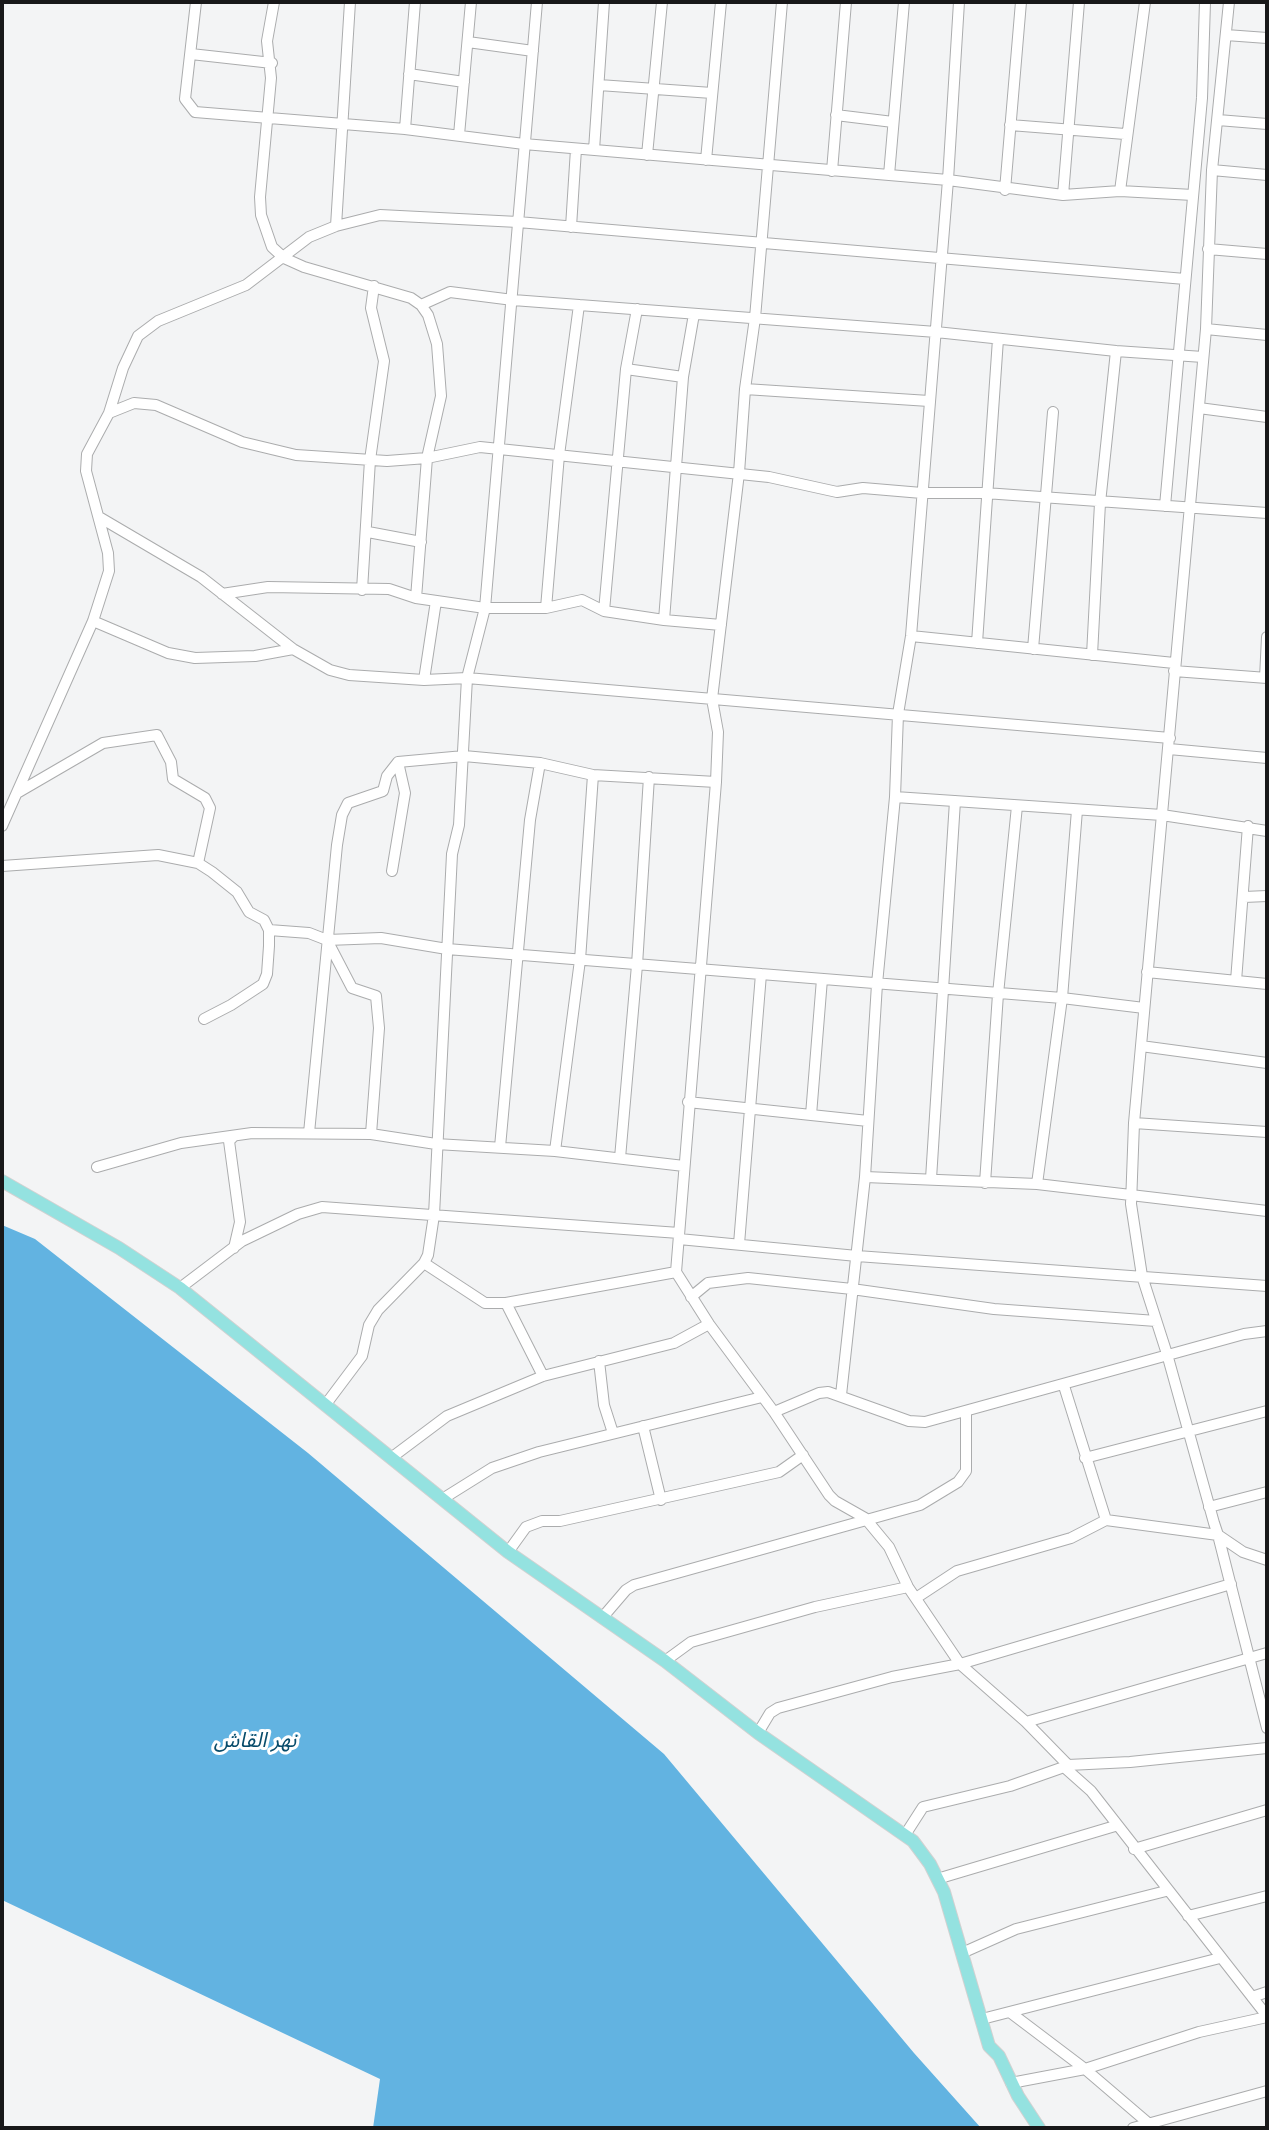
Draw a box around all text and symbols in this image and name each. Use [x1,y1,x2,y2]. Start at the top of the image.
water label: نهر القاش [214,1728,296,1754]

